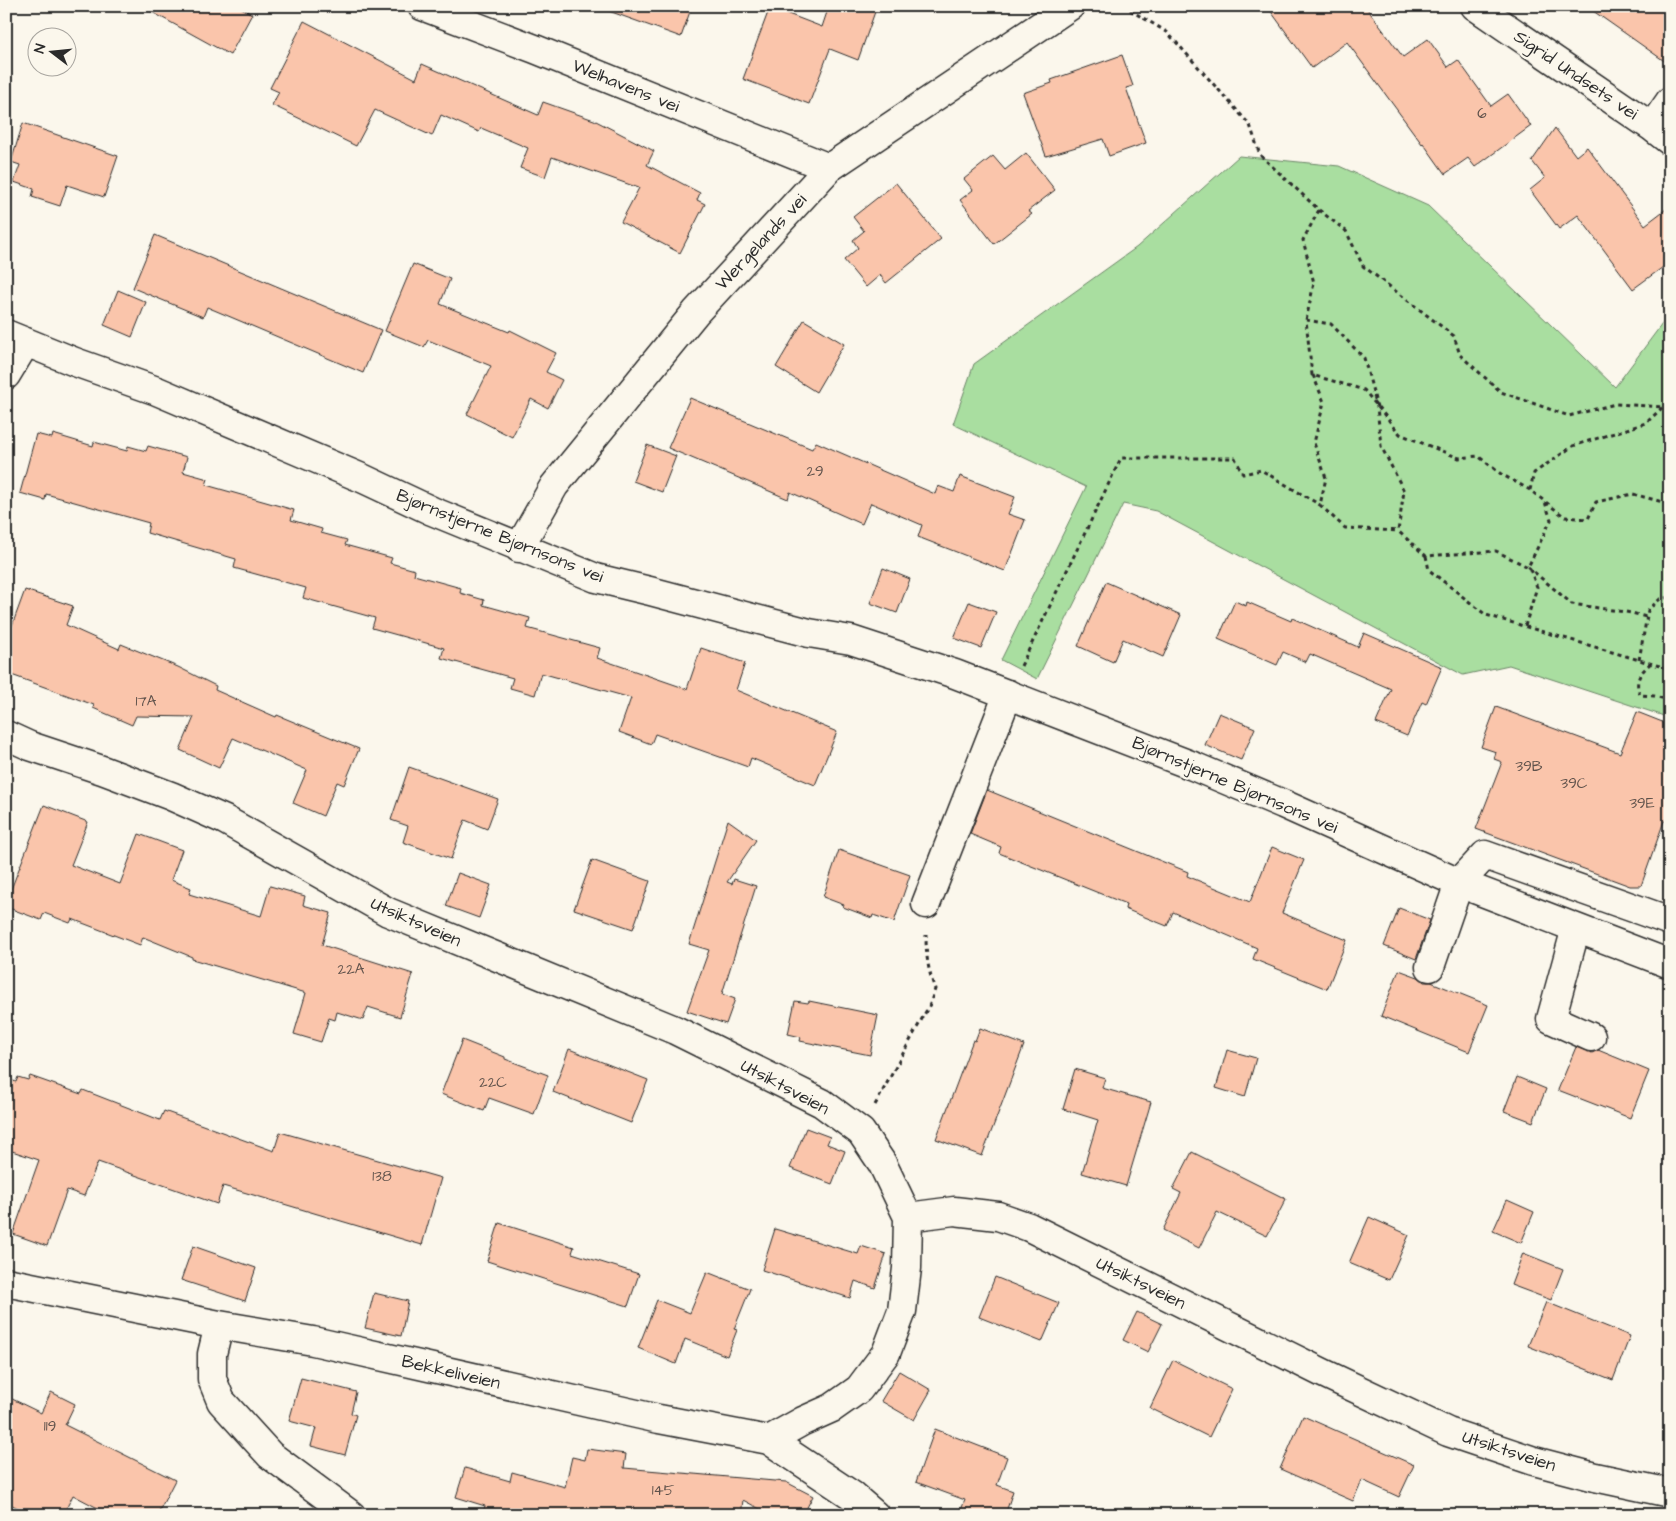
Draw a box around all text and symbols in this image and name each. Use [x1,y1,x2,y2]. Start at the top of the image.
street label: Sigrid Undsets vei [1508,24,1643,127]
north arrow [28,28,78,78]
text: N [30,42,51,56]
street label: Welhavens vei [569,53,684,119]
house number: 6 [1477,103,1487,124]
street label: Wergelands vei [710,188,813,297]
house number: 29 [806,461,824,482]
street label: Bjørnstjerne Bjørnsons vei [393,483,608,589]
house number: 17A [136,691,157,712]
street label: Bjørnstjerne Bjørnsons vei [1128,730,1342,840]
house number: 39B [1516,756,1543,777]
house number: 39C [1561,773,1588,794]
house number: 39E [1629,793,1655,814]
street label: Utsiktsveien [367,891,465,953]
house number: 22A [338,959,365,980]
street label: Utsiktsveien [736,1053,834,1121]
house number: 22C [479,1072,507,1093]
house number: 138 [372,1166,392,1187]
street label: Utsiktsveien [1092,1250,1190,1316]
street label: Bekkeliveien [399,1349,503,1395]
house number: 119 [44,1416,56,1437]
street label: Utsiktsveien [1459,1424,1559,1478]
house number: 145 [652,1480,675,1501]

